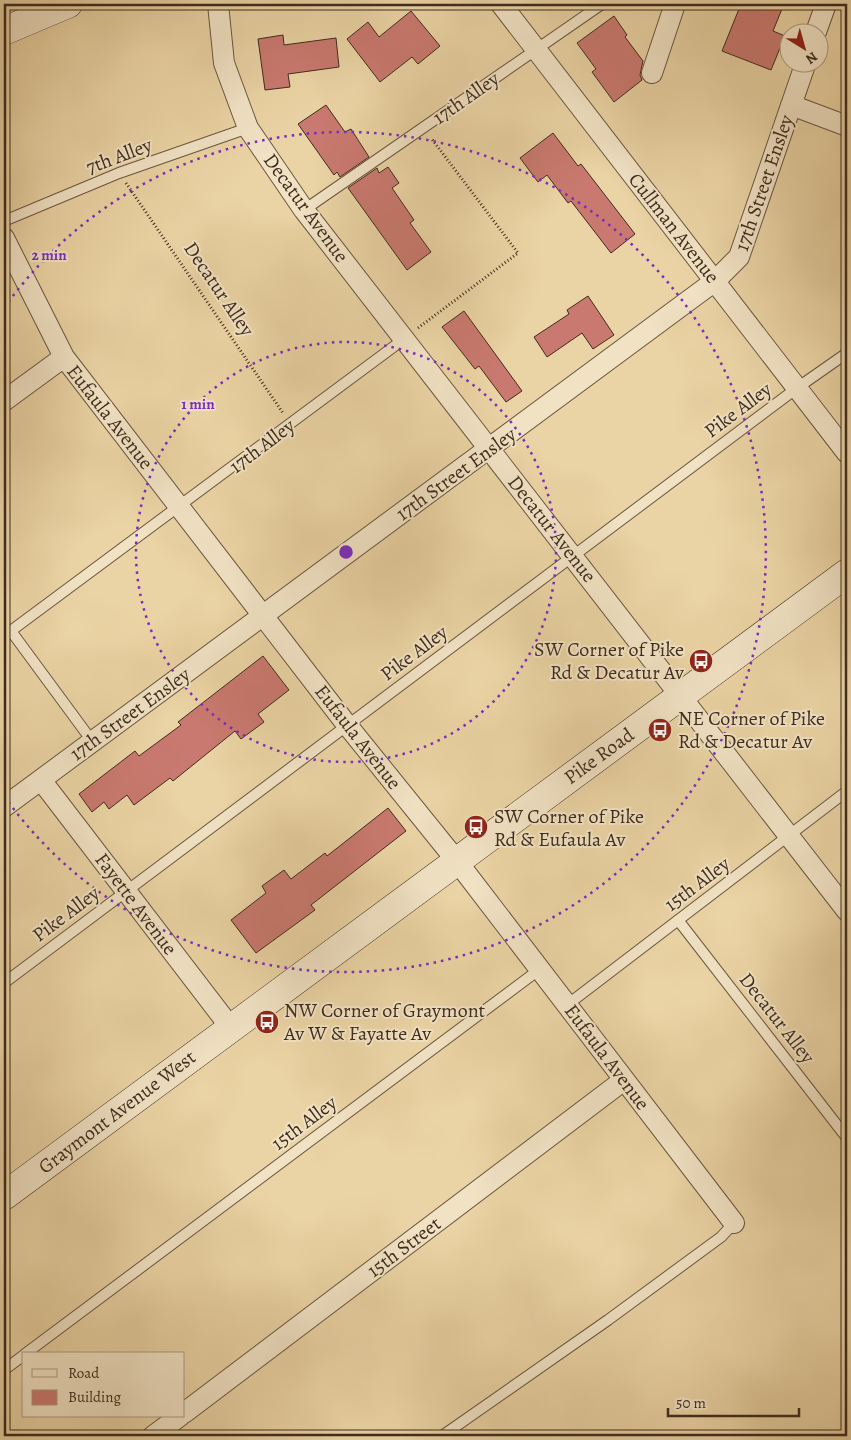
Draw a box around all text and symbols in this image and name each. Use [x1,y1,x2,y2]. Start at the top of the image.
north arrow [778,22,828,72]
text: N [802,47,821,69]
street label: 17th Alley [427,65,506,131]
street label: 17th Street Ensley [728,110,800,255]
street label: 7th Alley [82,131,157,181]
street label: Decatur Avenue [257,148,355,268]
street label: Cullman Avenue [622,167,726,289]
street label: Decatur Alley [177,236,261,342]
text: 2 min [31,245,67,265]
street label: Eufaula Avenue [60,359,160,475]
street label: Pike Alley [699,375,778,444]
text: 1 min [181,394,215,414]
street label: 17th Alley [224,412,301,479]
street label: 17th Street Ensley [390,421,522,527]
street label: Decatur Avenue [502,470,602,588]
centre of rings [337,543,355,561]
street label: Pike Alley [375,618,454,687]
place label: SW Corner of Pike Rd & Decatur Av [534,636,685,686]
bus stop icon: SW Corner of Pike Rd & Decatur Av [688,648,714,674]
street label: 17th Street Ensley [64,661,196,767]
street label: Eufaula Avenue [308,679,408,795]
place label: NE Corner of Pike Rd & Decatur Av [678,705,825,755]
bus stop icon: NE Corner of Pike Rd & Decatur Av [647,717,673,743]
street label: Pike Road [558,721,640,791]
place label: SW Corner of Pike Rd & Eufaula Av [494,803,644,853]
bus stop icon: SW Corner of Pike Rd & Eufaula Av [463,814,489,840]
street label: Fayette Avenue [89,847,183,961]
street label: 15th Alley [659,850,736,918]
street label: Pike Alley [27,879,106,948]
street label: Decatur Alley [733,967,822,1070]
place label: NW Corner of Graymont Av W & Fayatte Av [283,997,486,1047]
street label: Eufaula Avenue [558,998,656,1116]
bus stop icon: NW Corner of Graymont Av W & Fayatte Av [254,1009,280,1035]
street label: Graymont Avenue West [33,1044,202,1180]
street label: 15th Alley [266,1089,343,1157]
street label: 15th Street [362,1210,447,1284]
legend [22,1352,185,1418]
text: Road [68,1363,100,1383]
scale bar [668,1385,800,1417]
text: Building [68,1387,121,1407]
text: 50 m [676,1393,706,1413]

